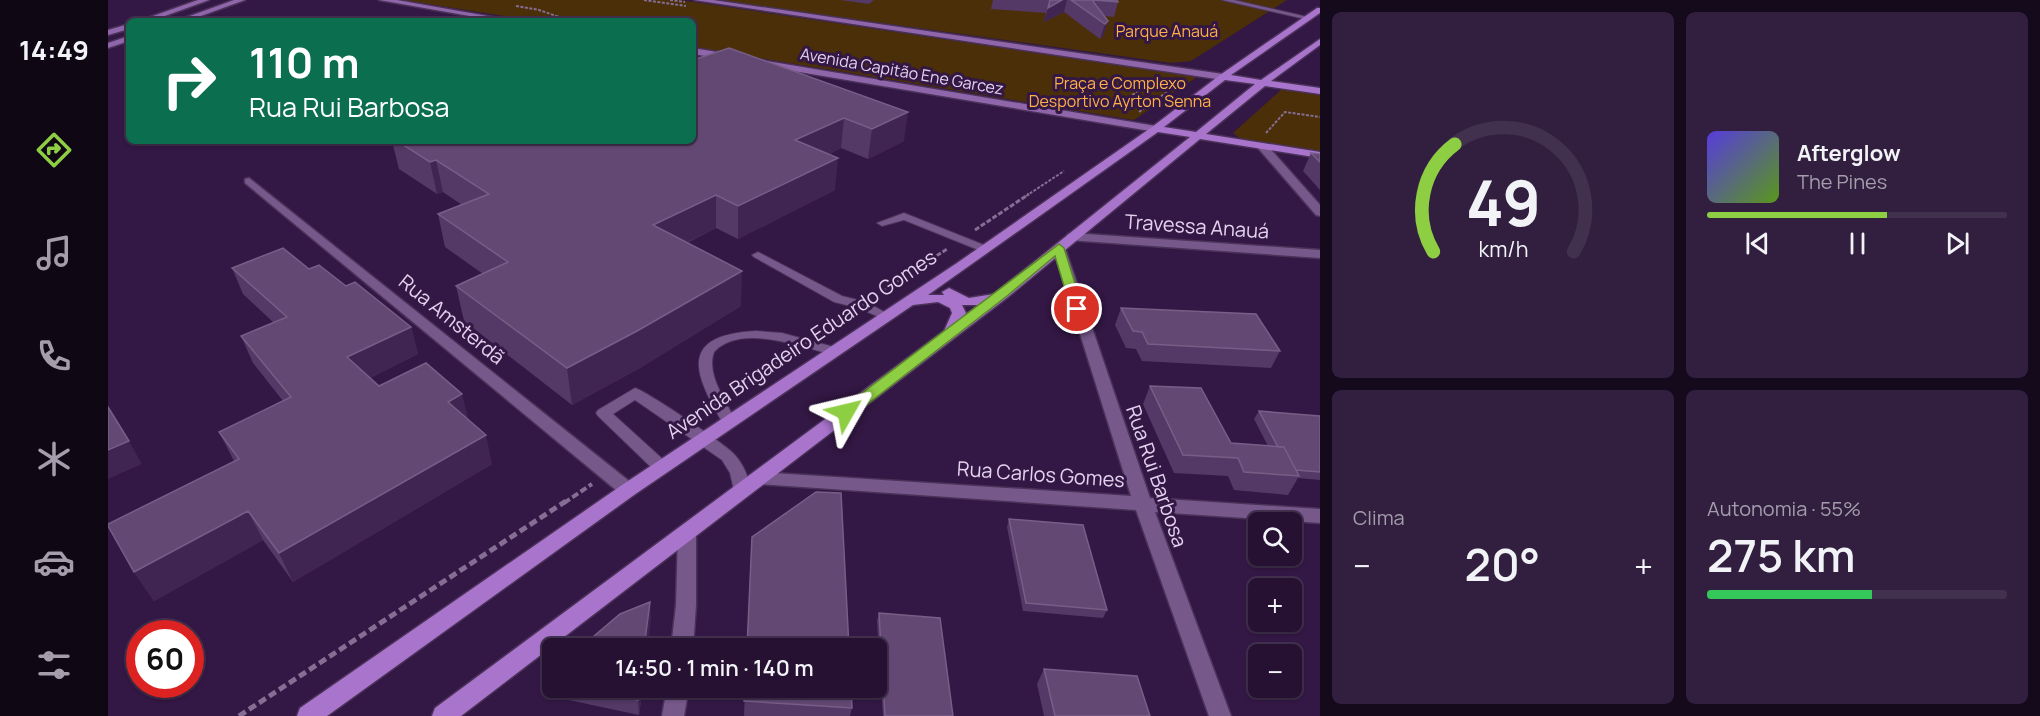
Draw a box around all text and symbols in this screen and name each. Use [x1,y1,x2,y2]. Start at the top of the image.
park label: Parque Anauá [1116,20,1218,42]
text: 14:49 [19,31,89,68]
text: 110 m [249,33,360,91]
icon: right [150,42,228,120]
street label: Avenida Capitão Ene Garcez [799,42,1005,100]
park label: Praça e Complexo Desportivo Ayrton Senna [1029,72,1211,112]
text: Rua Rui Barbosa [249,88,450,125]
icon: directions [33,129,75,171]
text: Afterglow [1797,138,1901,168]
text: 49 [1465,159,1541,245]
text: The Pines [1797,168,1887,195]
street label: Travessa Anauá [1124,207,1270,245]
icon: previous [1741,227,1774,260]
icon: pause [1841,227,1874,260]
icon: next [1941,227,1974,260]
icon: music [33,232,75,274]
text: km/h [1478,235,1528,264]
street label: Avenida Brigadeiro Eduardo Gomes [661,243,941,445]
street label: Rua Amsterdã [393,268,511,370]
pin [1051,283,1102,334]
icon: arrive [1060,292,1093,325]
icon: phone [33,335,75,377]
position arrow [814,380,878,444]
street label: Rua Rui Barbosa [1120,401,1194,551]
icon: climate [33,438,75,480]
street label: Rua Carlos Gomes [956,455,1126,493]
text: Autonomia · 55% [1707,495,1861,522]
text: Clima [1353,504,1405,531]
map controls [1248,512,1302,698]
button: search [1248,512,1302,566]
text: 275 km [1707,524,1855,586]
text: 20° [1465,533,1540,595]
icon: car [33,541,75,583]
text: − [1353,543,1371,588]
text: + [1634,543,1653,588]
button: + [1248,578,1302,632]
speed limit sign: 60 [126,620,204,698]
icon: filters [33,644,75,686]
button: − [1248,644,1302,698]
text: 14:50 · 1 min · 140 m [615,653,814,683]

